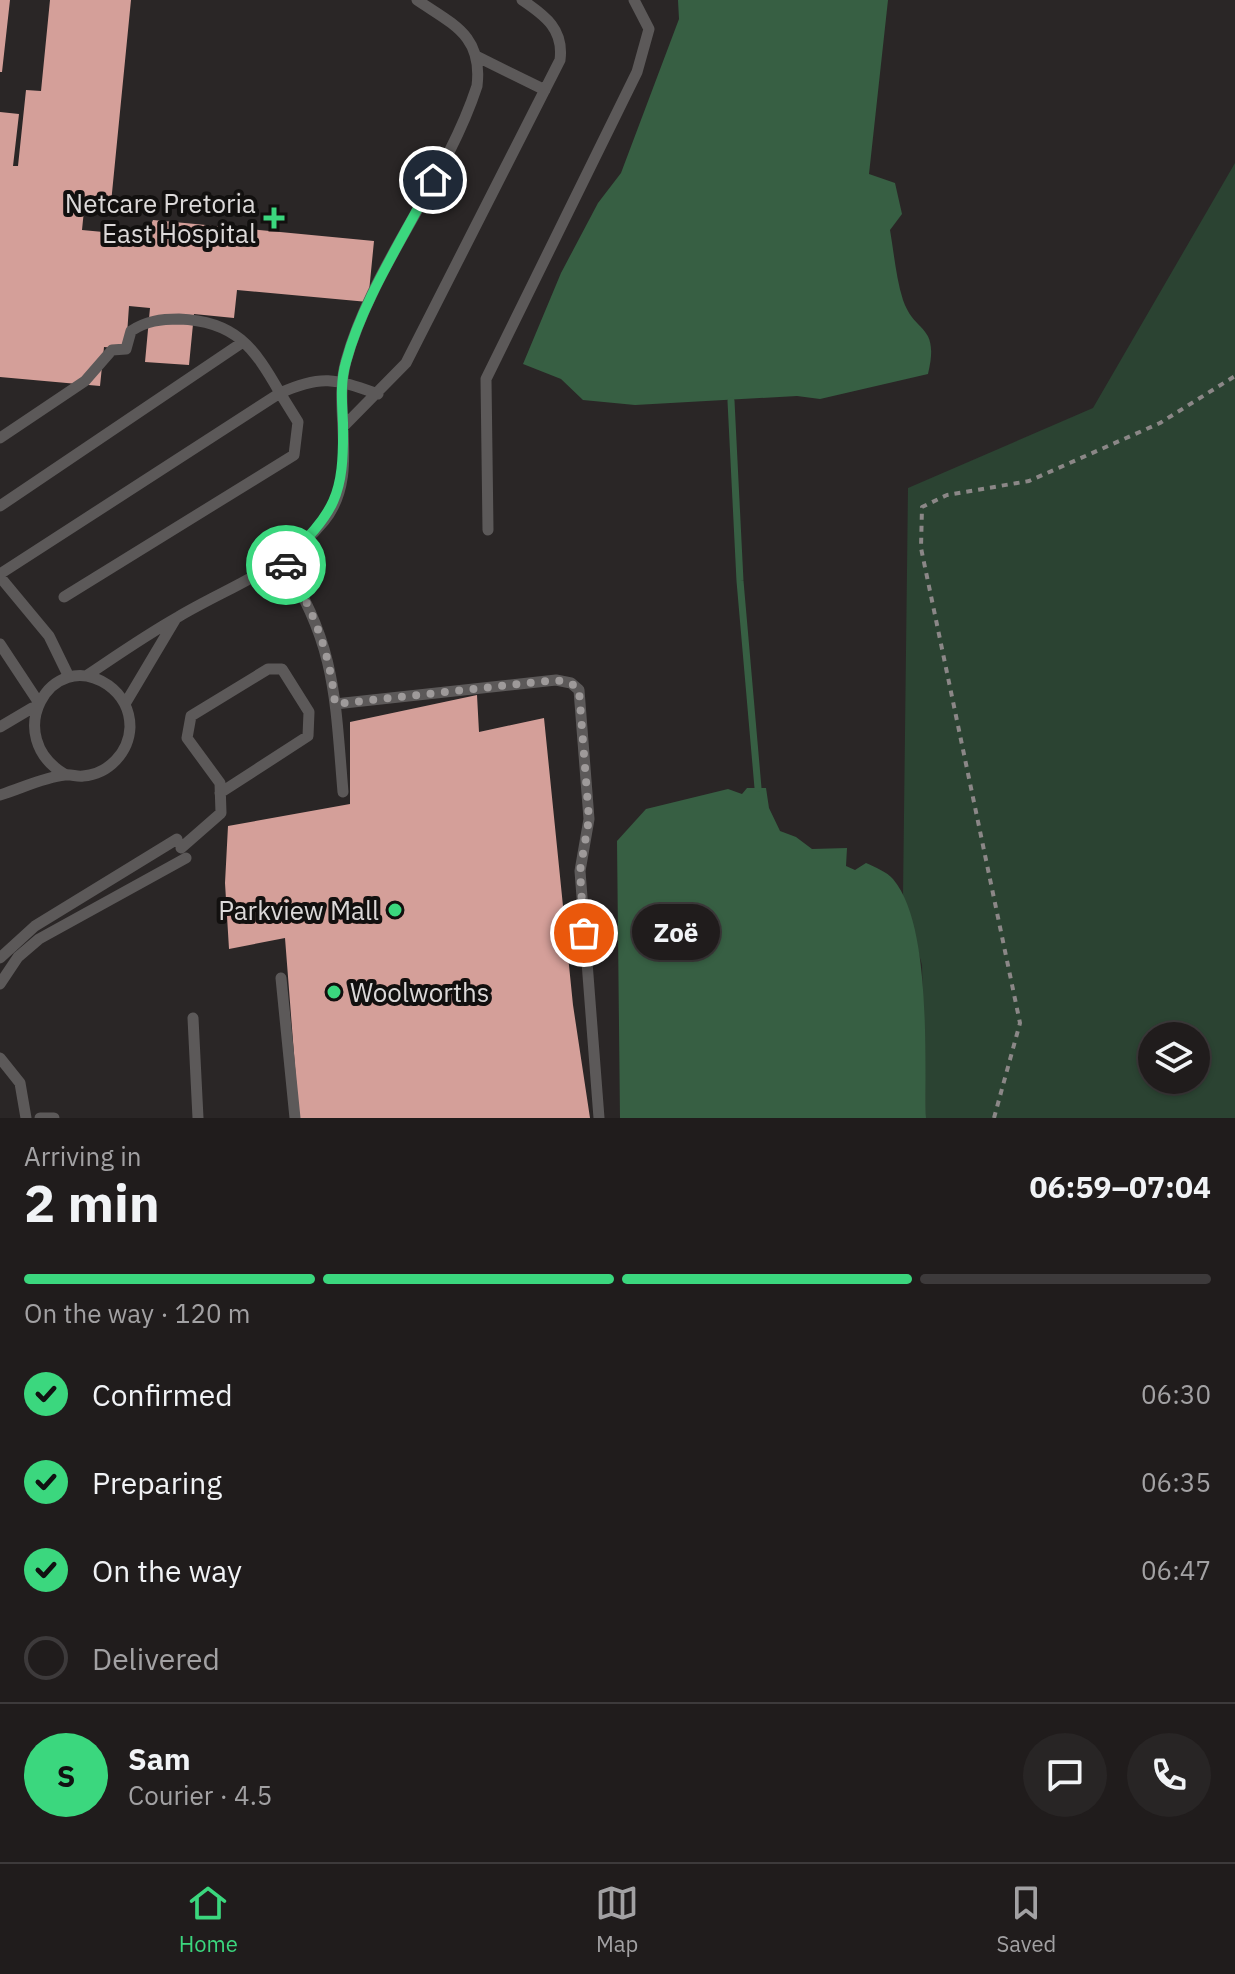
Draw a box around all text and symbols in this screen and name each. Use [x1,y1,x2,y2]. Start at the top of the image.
pin [399,146,467,214]
icon: home [411,158,455,202]
place label: Netcare Pretoria East Hospital [65,186,256,250]
marker: Netcare Pretoria East Hospital [263,207,285,229]
courier [246,525,326,605]
icon: car [264,543,308,587]
place label: Parkview Mall [218,893,379,927]
pin [550,899,618,967]
marker: Parkview Mall [386,901,404,919]
callout: Zoë [632,905,720,961]
icon: bag [562,911,606,955]
text: Zoë [654,915,698,949]
place label: Woolworths [350,975,489,1009]
marker: Woolworths [325,983,343,1001]
map controls [1138,1022,1210,1094]
button: layers [1138,1022,1210,1094]
text: Arriving in [24,1139,141,1173]
text: 06:59–07:04 [1030,1167,1211,1206]
text: 2 min [24,1169,160,1236]
text: On the way · 120 m [24,1296,250,1330]
icon: check [24,1372,68,1416]
text: Confirmed [92,1375,233,1414]
text: 06:30 [1141,1377,1211,1411]
icon: check [24,1460,68,1504]
text: Preparing [92,1463,222,1502]
text: 06:35 [1141,1465,1211,1499]
icon: check [24,1548,68,1592]
text: On the way [92,1551,242,1590]
text: 06:47 [1141,1553,1211,1587]
text: Delivered [92,1639,220,1678]
button: chat [1023,1733,1107,1817]
button: phone [1127,1733,1211,1817]
text: Sam [128,1739,191,1778]
text: S [57,1756,75,1795]
text: Courier · 4.5 [128,1778,272,1812]
tab: Home [179,1881,238,1958]
tab: Map [595,1881,639,1958]
tab: Saved [996,1881,1056,1958]

